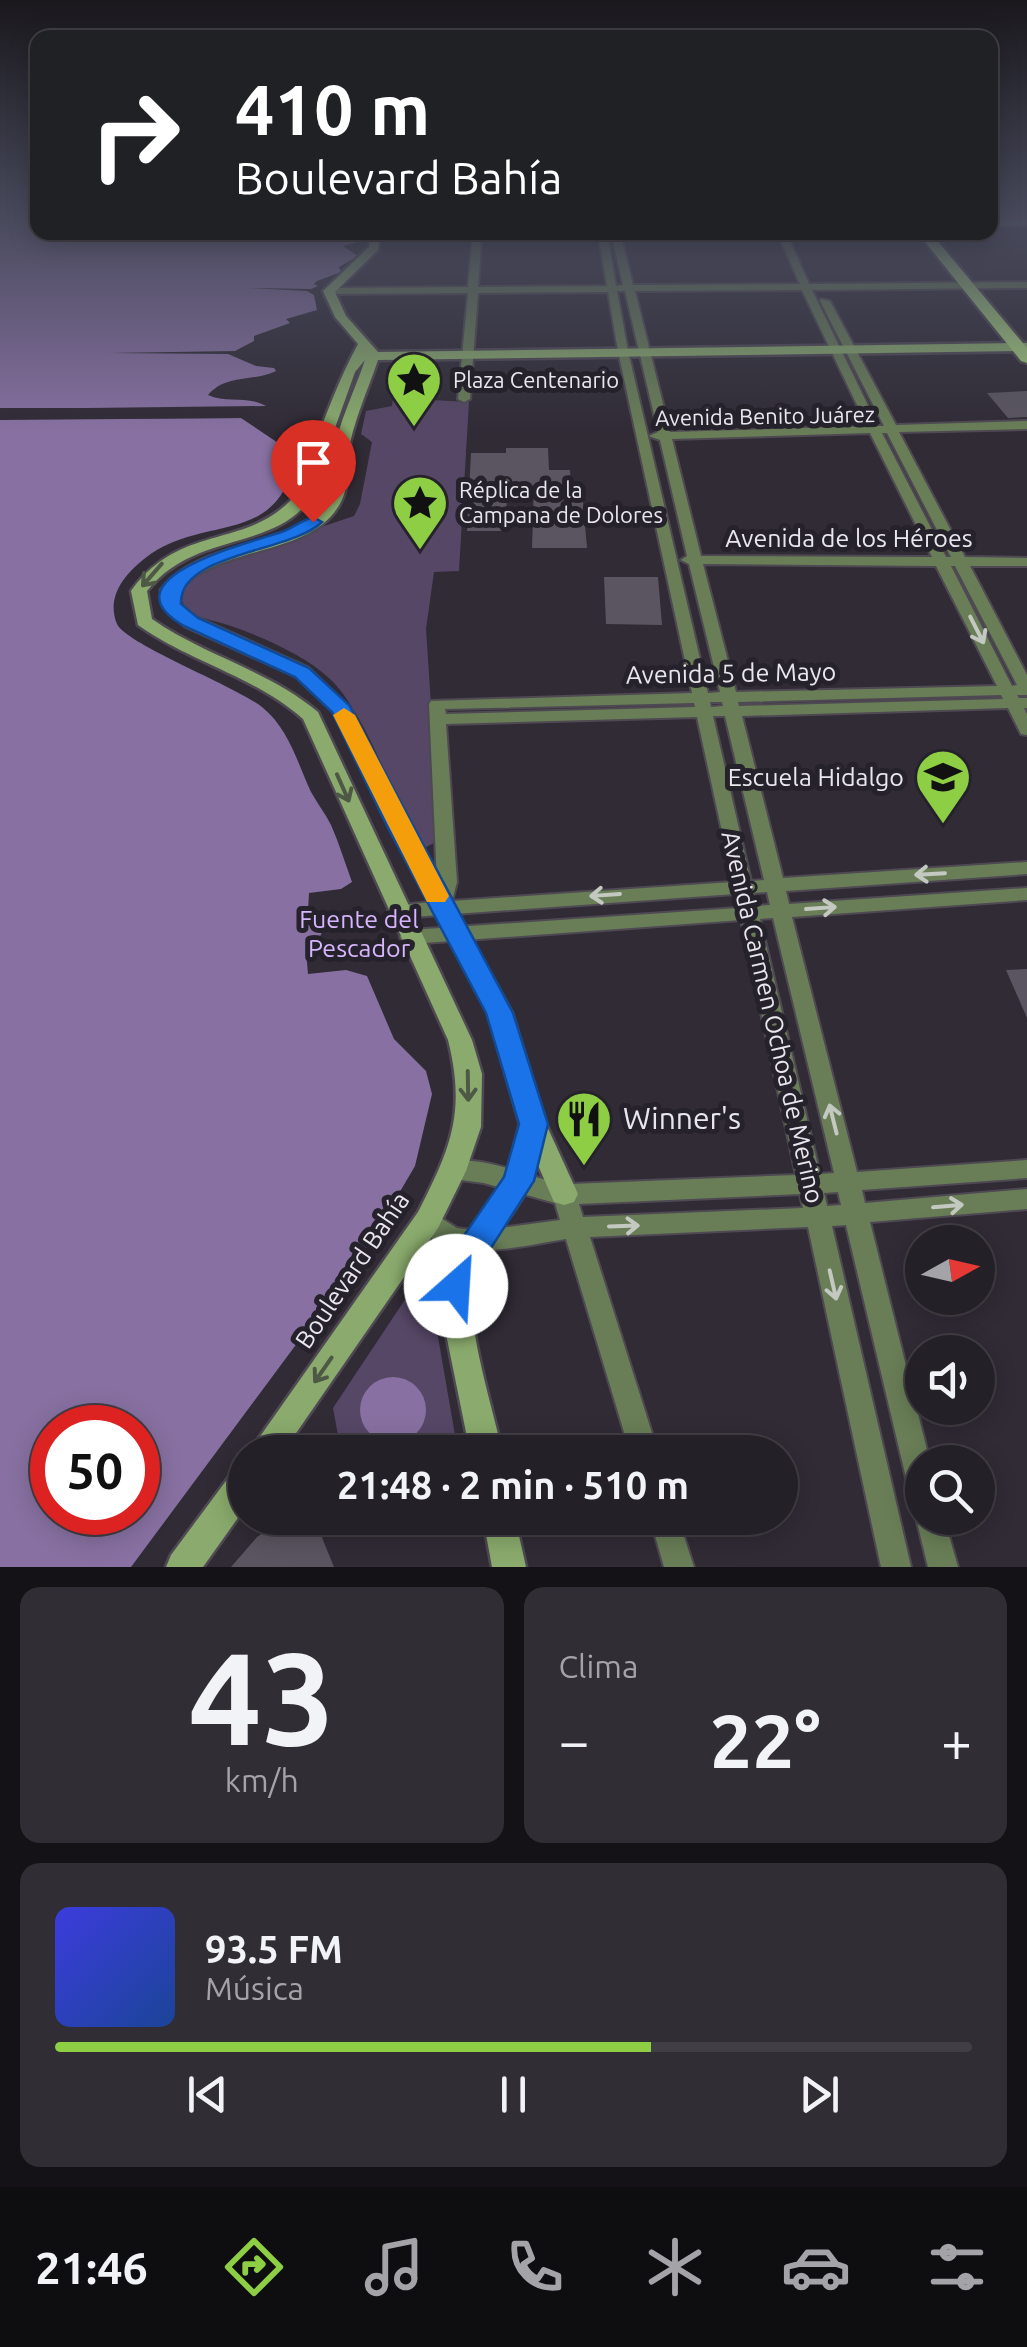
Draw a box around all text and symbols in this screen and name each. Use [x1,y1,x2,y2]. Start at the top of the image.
icon: right [70,70,200,200]
text: 410 m [235,70,430,148]
text: Boulevard Bahía [235,152,562,203]
place icon: Plaza Centenario [384,350,444,429]
place label: Plaza Centenario [453,367,619,392]
street label: Avenida Benito Juárez [655,401,875,430]
pin [271,420,356,523]
icon: arrive [286,435,341,490]
place icon: Réplica de la Campana de Dolores [390,473,450,552]
place label: Réplica de la Campana de Dolores [459,477,663,527]
street label: Avenida de los Héroes [725,524,973,552]
one-way arrow [141,562,164,587]
one-way arrow [968,614,987,644]
street label: Avenida 5 de Mayo [625,657,837,689]
school or university icon: Escuela Hidalgo [913,747,973,826]
place label: Escuela Hidalgo [728,763,904,791]
one-way arrow [335,772,353,803]
street label: Avenida Carmen Ochoa de Merino [716,828,830,1206]
one-way arrow [914,865,946,884]
one-way arrow [590,886,622,905]
one-way arrow [805,899,837,918]
park label: Fuente del Pescador [299,905,419,962]
one-way arrow [458,1069,477,1102]
restaurant icon: Winner's [554,1089,614,1168]
place label: Winner's [623,1101,741,1135]
one-way arrow [822,1104,841,1135]
street label: Boulevard Bahía [290,1187,414,1353]
one-way arrow [932,1196,964,1215]
one-way arrow [607,1216,639,1235]
north arrow [905,1225,995,1315]
map controls [905,1225,995,1535]
position arrow [404,1234,508,1338]
one-way arrow [824,1268,843,1300]
button: sound [905,1335,995,1425]
one-way arrow [313,1355,334,1383]
speed limit sign: 50 [30,1405,160,1535]
button: search [905,1445,995,1535]
text: 21:48 · 2 min · 510 m [337,1464,689,1506]
text: 43 [188,1624,335,1770]
text: Clima [559,1648,638,1684]
text: 22° [710,1698,821,1782]
text: − [559,1710,590,1771]
text: + [941,1710,972,1771]
text: km/h [225,1762,299,1798]
text: 93.5 FM [205,1928,343,1970]
text: Música [205,1970,304,2006]
icon: previous [180,2067,235,2122]
icon: pause [486,2067,541,2122]
icon: next [792,2067,847,2122]
icon: directions [219,2232,289,2302]
icon: music [359,2232,429,2302]
icon: phone [500,2232,570,2302]
icon: climate [640,2232,710,2302]
icon: car [781,2232,851,2302]
icon: filters [922,2232,992,2302]
text: 21:46 [35,2242,148,2293]

